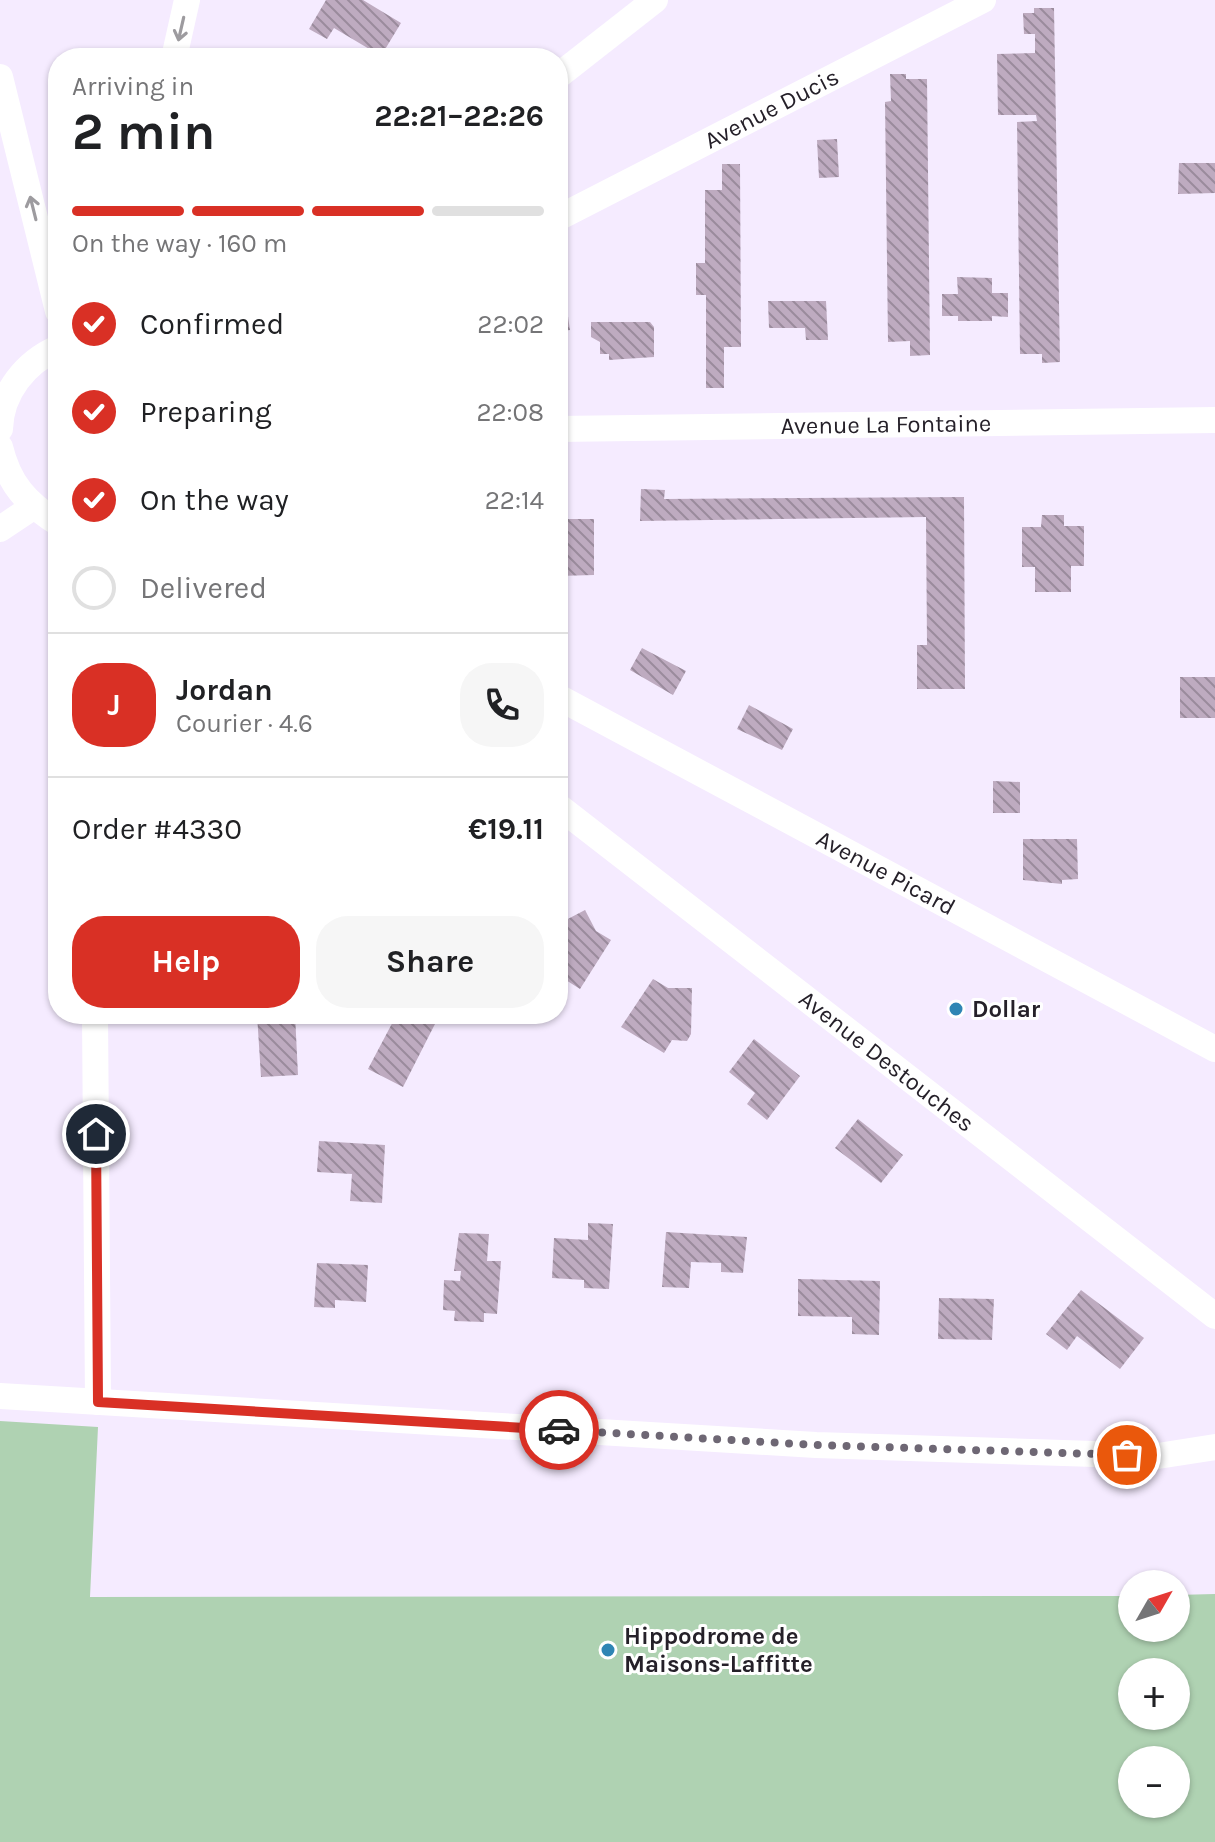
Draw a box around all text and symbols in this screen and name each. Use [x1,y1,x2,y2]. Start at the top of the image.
one-way arrow [172,16,187,41]
street label: Avenue Ducis [700,62,843,155]
text: Arriving in [72,71,194,102]
text: 22:21–22:26 [374,98,544,134]
text: 2 min [72,101,215,162]
one-way arrow [24,196,39,222]
text: On the way · 160 m [72,228,287,259]
icon: check [72,302,116,346]
text: Confirmed [140,306,284,342]
text: 22:02 [477,309,544,340]
icon: check [72,390,116,434]
text: Preparing [140,394,272,430]
text: 22:08 [476,397,544,428]
street label: Avenue La Fontaine [780,409,991,440]
icon: check [72,478,116,522]
text: On the way [140,482,289,518]
text: 22:14 [485,485,544,516]
text: Delivered [140,570,267,606]
button: phone [460,663,544,747]
text: Jordan [176,672,273,708]
text: J [107,687,121,723]
text: Courier · 4.6 [176,708,313,739]
text: Order #4330 [72,811,242,847]
text: €19.11 [468,811,544,847]
street label: Avenue Picard [812,824,960,921]
button: Help [72,916,300,1008]
button: Share [316,916,544,1008]
street label: Avenue Destouches [793,984,980,1138]
place label: Dollar [972,995,1041,1023]
marker: Dollar [947,1000,965,1018]
pin [62,1100,130,1168]
icon: home [74,1112,118,1156]
courier [519,1390,599,1470]
icon: car [537,1408,581,1452]
pin [1093,1421,1161,1489]
icon: bag [1105,1433,1149,1477]
north arrow [1118,1570,1190,1642]
map controls [1118,1570,1190,1818]
place label: Hippodrome de Maisons-Laffitte [624,1622,813,1678]
marker: Hippodrome de Maisons-Laffitte [599,1641,617,1659]
button: + [1118,1658,1190,1730]
button: − [1118,1746,1190,1818]

